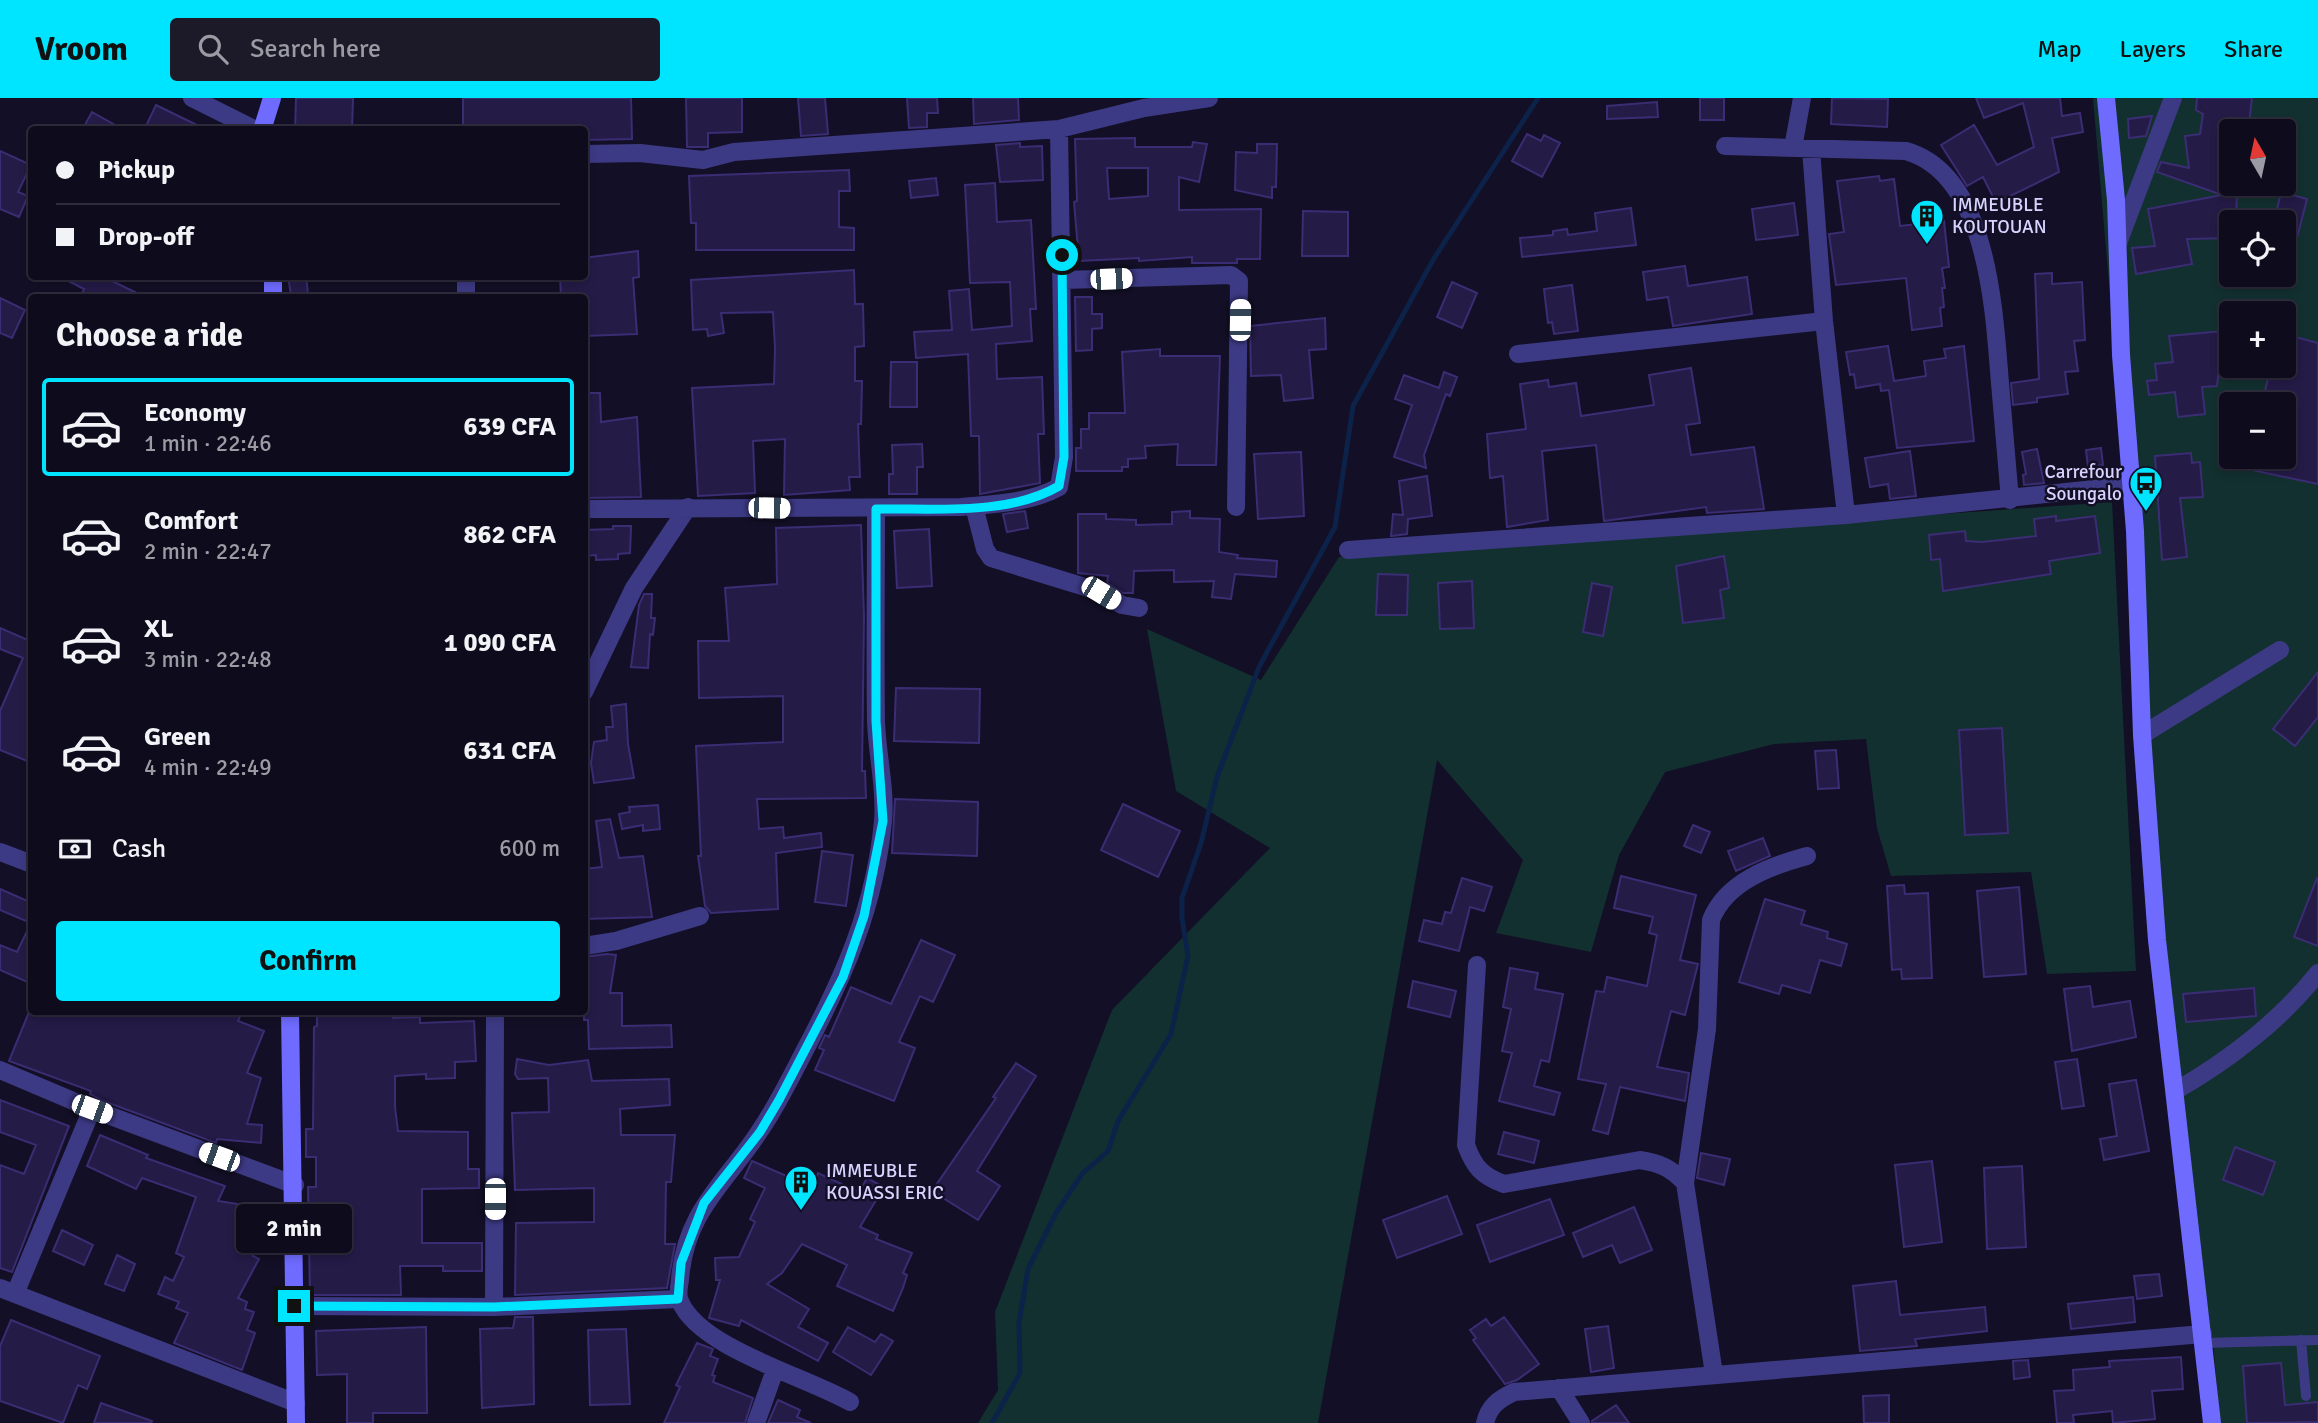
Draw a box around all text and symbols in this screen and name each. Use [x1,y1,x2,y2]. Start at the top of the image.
search box [170,18,660,81]
text: Vroom [35,29,128,70]
icon: search [194,30,232,68]
text: Search here [250,33,381,65]
text: Map [2037,34,2082,64]
text: Layers [2120,34,2186,64]
text: Share [2224,34,2283,64]
north arrow [2219,119,2296,196]
map controls [2219,119,2296,469]
text: Pickup [98,154,175,186]
place label: IMMEUBLE KOUTOUAN [1952,193,2047,239]
building icon: IMMEUBLE KOUTOUAN [1908,197,1946,246]
button: locate [2219,210,2296,287]
text: Drop-off [98,221,194,253]
route start [1046,239,1078,271]
car [1090,268,1133,290]
car [1230,299,1251,341]
button: + [2219,301,2296,378]
text: Choose a ride [56,316,243,355]
button: − [2219,392,2296,469]
icon: car [60,396,123,459]
text: Economy [144,397,246,429]
text: 639 CFA [464,411,556,443]
text: 1 min · 22:46 [144,429,272,458]
place label: Carrefour Soungalo [2044,460,2122,506]
bus stop icon: Carrefour Soungalo [2127,464,2165,513]
car [748,497,791,519]
icon: car [60,504,123,567]
text: Comfort [144,505,238,537]
text: 862 CFA [464,519,556,551]
text: 2 min · 22:47 [144,537,272,566]
car [1078,573,1125,613]
icon: car [60,612,123,675]
text: XL [144,613,174,645]
text: 1 090 CFA [444,627,556,659]
text: 3 min · 22:48 [144,645,272,674]
icon: car [60,720,123,783]
text: Green [144,721,211,753]
text: 631 CFA [464,735,556,767]
text: 4 min · 22:49 [144,753,272,782]
icon: cash [56,830,94,868]
text: Cash [112,833,166,865]
text: 600 m [499,834,560,863]
button: Confirm [56,921,560,1001]
car [69,1092,116,1126]
car [196,1140,243,1174]
place label: IMMEUBLE KOUASSI ERIC [826,1159,944,1205]
building icon: IMMEUBLE KOUASSI ERIC [782,1163,820,1212]
car [485,1178,506,1220]
callout: 2 min [236,1204,352,1254]
text: 2 min [266,1214,322,1243]
route end [278,1290,310,1322]

